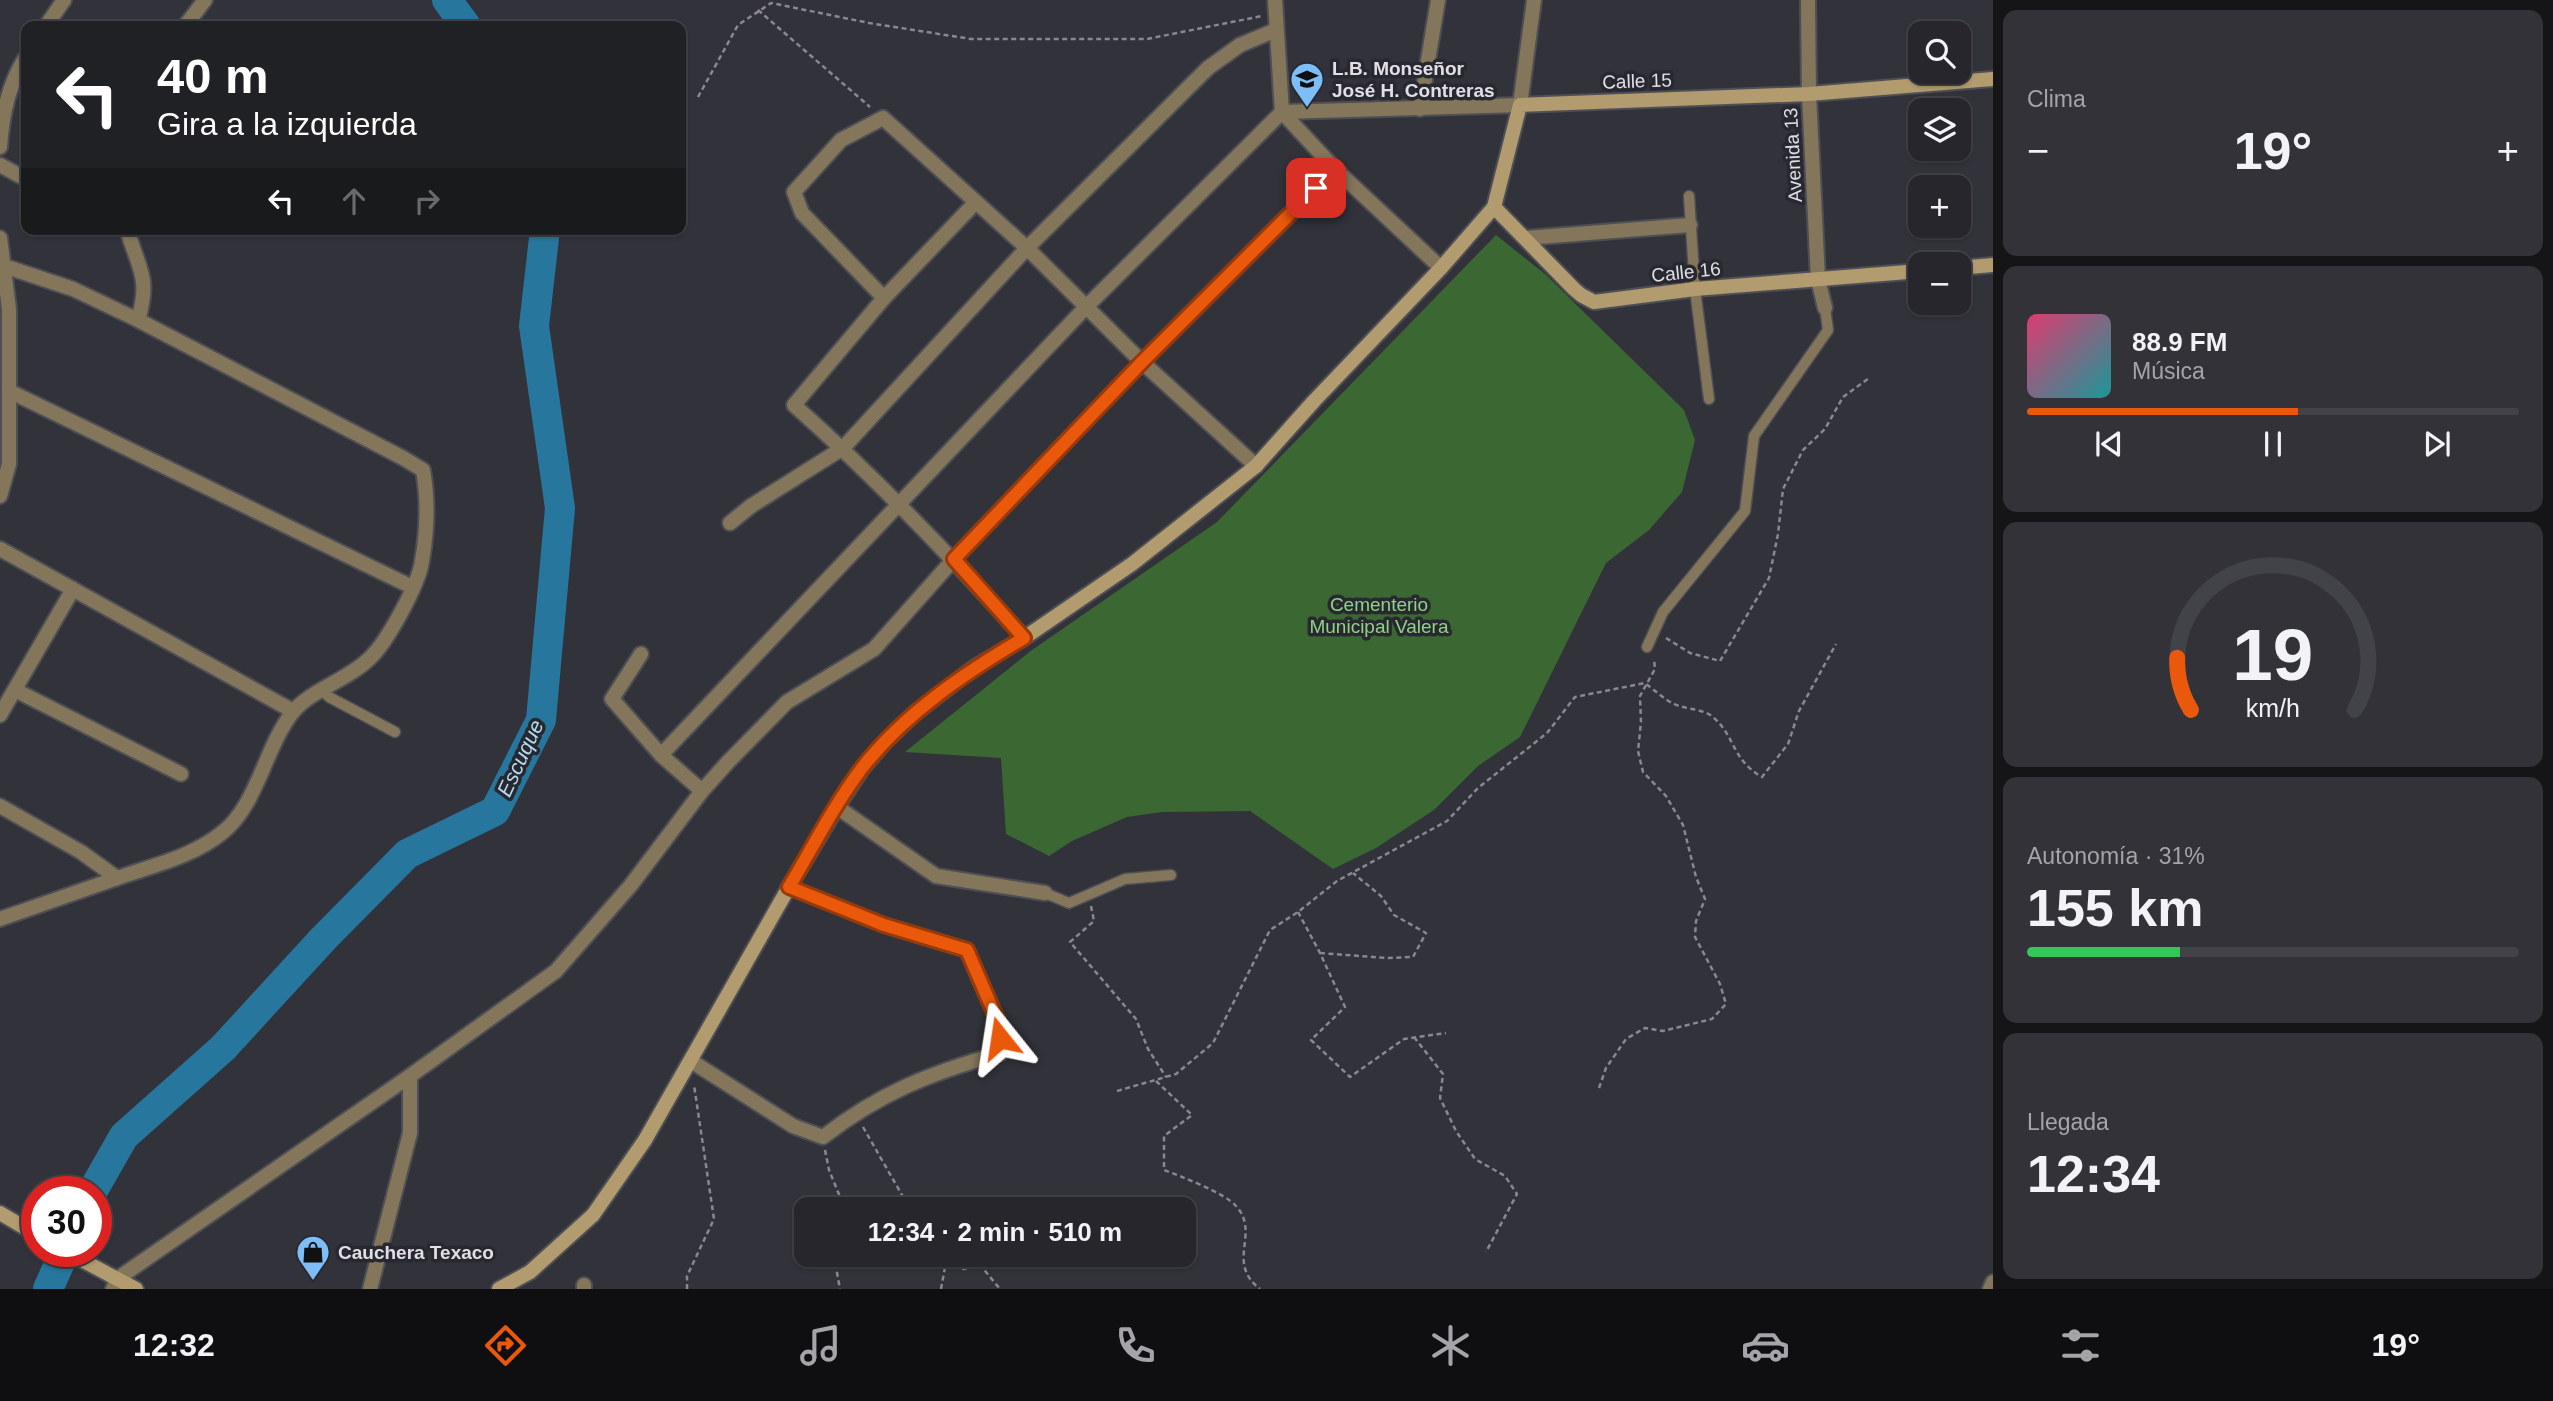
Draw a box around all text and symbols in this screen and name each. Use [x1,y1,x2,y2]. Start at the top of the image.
map controls [1908,21,1971,315]
button: search [1908,21,1971,84]
icon: left [42,49,133,140]
text: 40 m [157,49,269,103]
place label: L.B. Monseñor José H. Contreras [1332,58,1495,101]
school or university icon: L.B. Monseñor José H. Contreras [1288,60,1326,109]
street label: Calle 15 [1602,69,1672,93]
text: Clima [2027,86,2086,112]
button: layers [1908,98,1971,161]
text: Gira a la izquierda [157,106,417,142]
street label: Avenida 13 [1780,107,1806,203]
text: 19° [2234,122,2312,180]
text: − [2027,130,2049,172]
text: + [2497,130,2519,172]
pin [1286,158,1346,218]
icon: arrive [1297,169,1335,207]
button: + [1908,175,1971,238]
icon: left [262,182,300,220]
icon: ahead [335,182,373,220]
icon: right [408,182,446,220]
button: − [1908,252,1971,315]
street label: Calle 16 [1650,258,1722,286]
text: 88.9 FM [2132,327,2227,357]
text: Música [2132,358,2205,384]
icon: previous [2090,425,2128,463]
icon: pause [2254,425,2292,463]
icon: next [2418,425,2456,463]
park label: Cementerio Municipal Valera [1309,594,1449,637]
text: 19 [2233,615,2313,696]
text: km/h [2246,694,2300,722]
water label: Escuque [492,716,548,800]
text: Autonomía · 31% [2027,843,2205,869]
text: 155 km [2027,879,2203,937]
position arrow [963,1001,1037,1075]
text: Llegada [2027,1109,2109,1135]
text: 12:34 [2027,1145,2160,1203]
speed limit sign: 30 [21,1176,112,1267]
text: 12:34 · 2 min · 510 m [868,1217,1122,1247]
shop icon: Cauchera Texaco [294,1233,332,1282]
place label: Cauchera Texaco [338,1242,494,1263]
icon: directions [481,1321,530,1370]
icon: music [796,1321,845,1370]
icon: phone [1111,1321,1160,1370]
icon: climate [1426,1321,1475,1370]
icon: car [1741,1321,1790,1370]
icon: filters [2056,1321,2105,1370]
text: 12:32 [133,1327,215,1363]
text: 19° [2372,1327,2420,1363]

